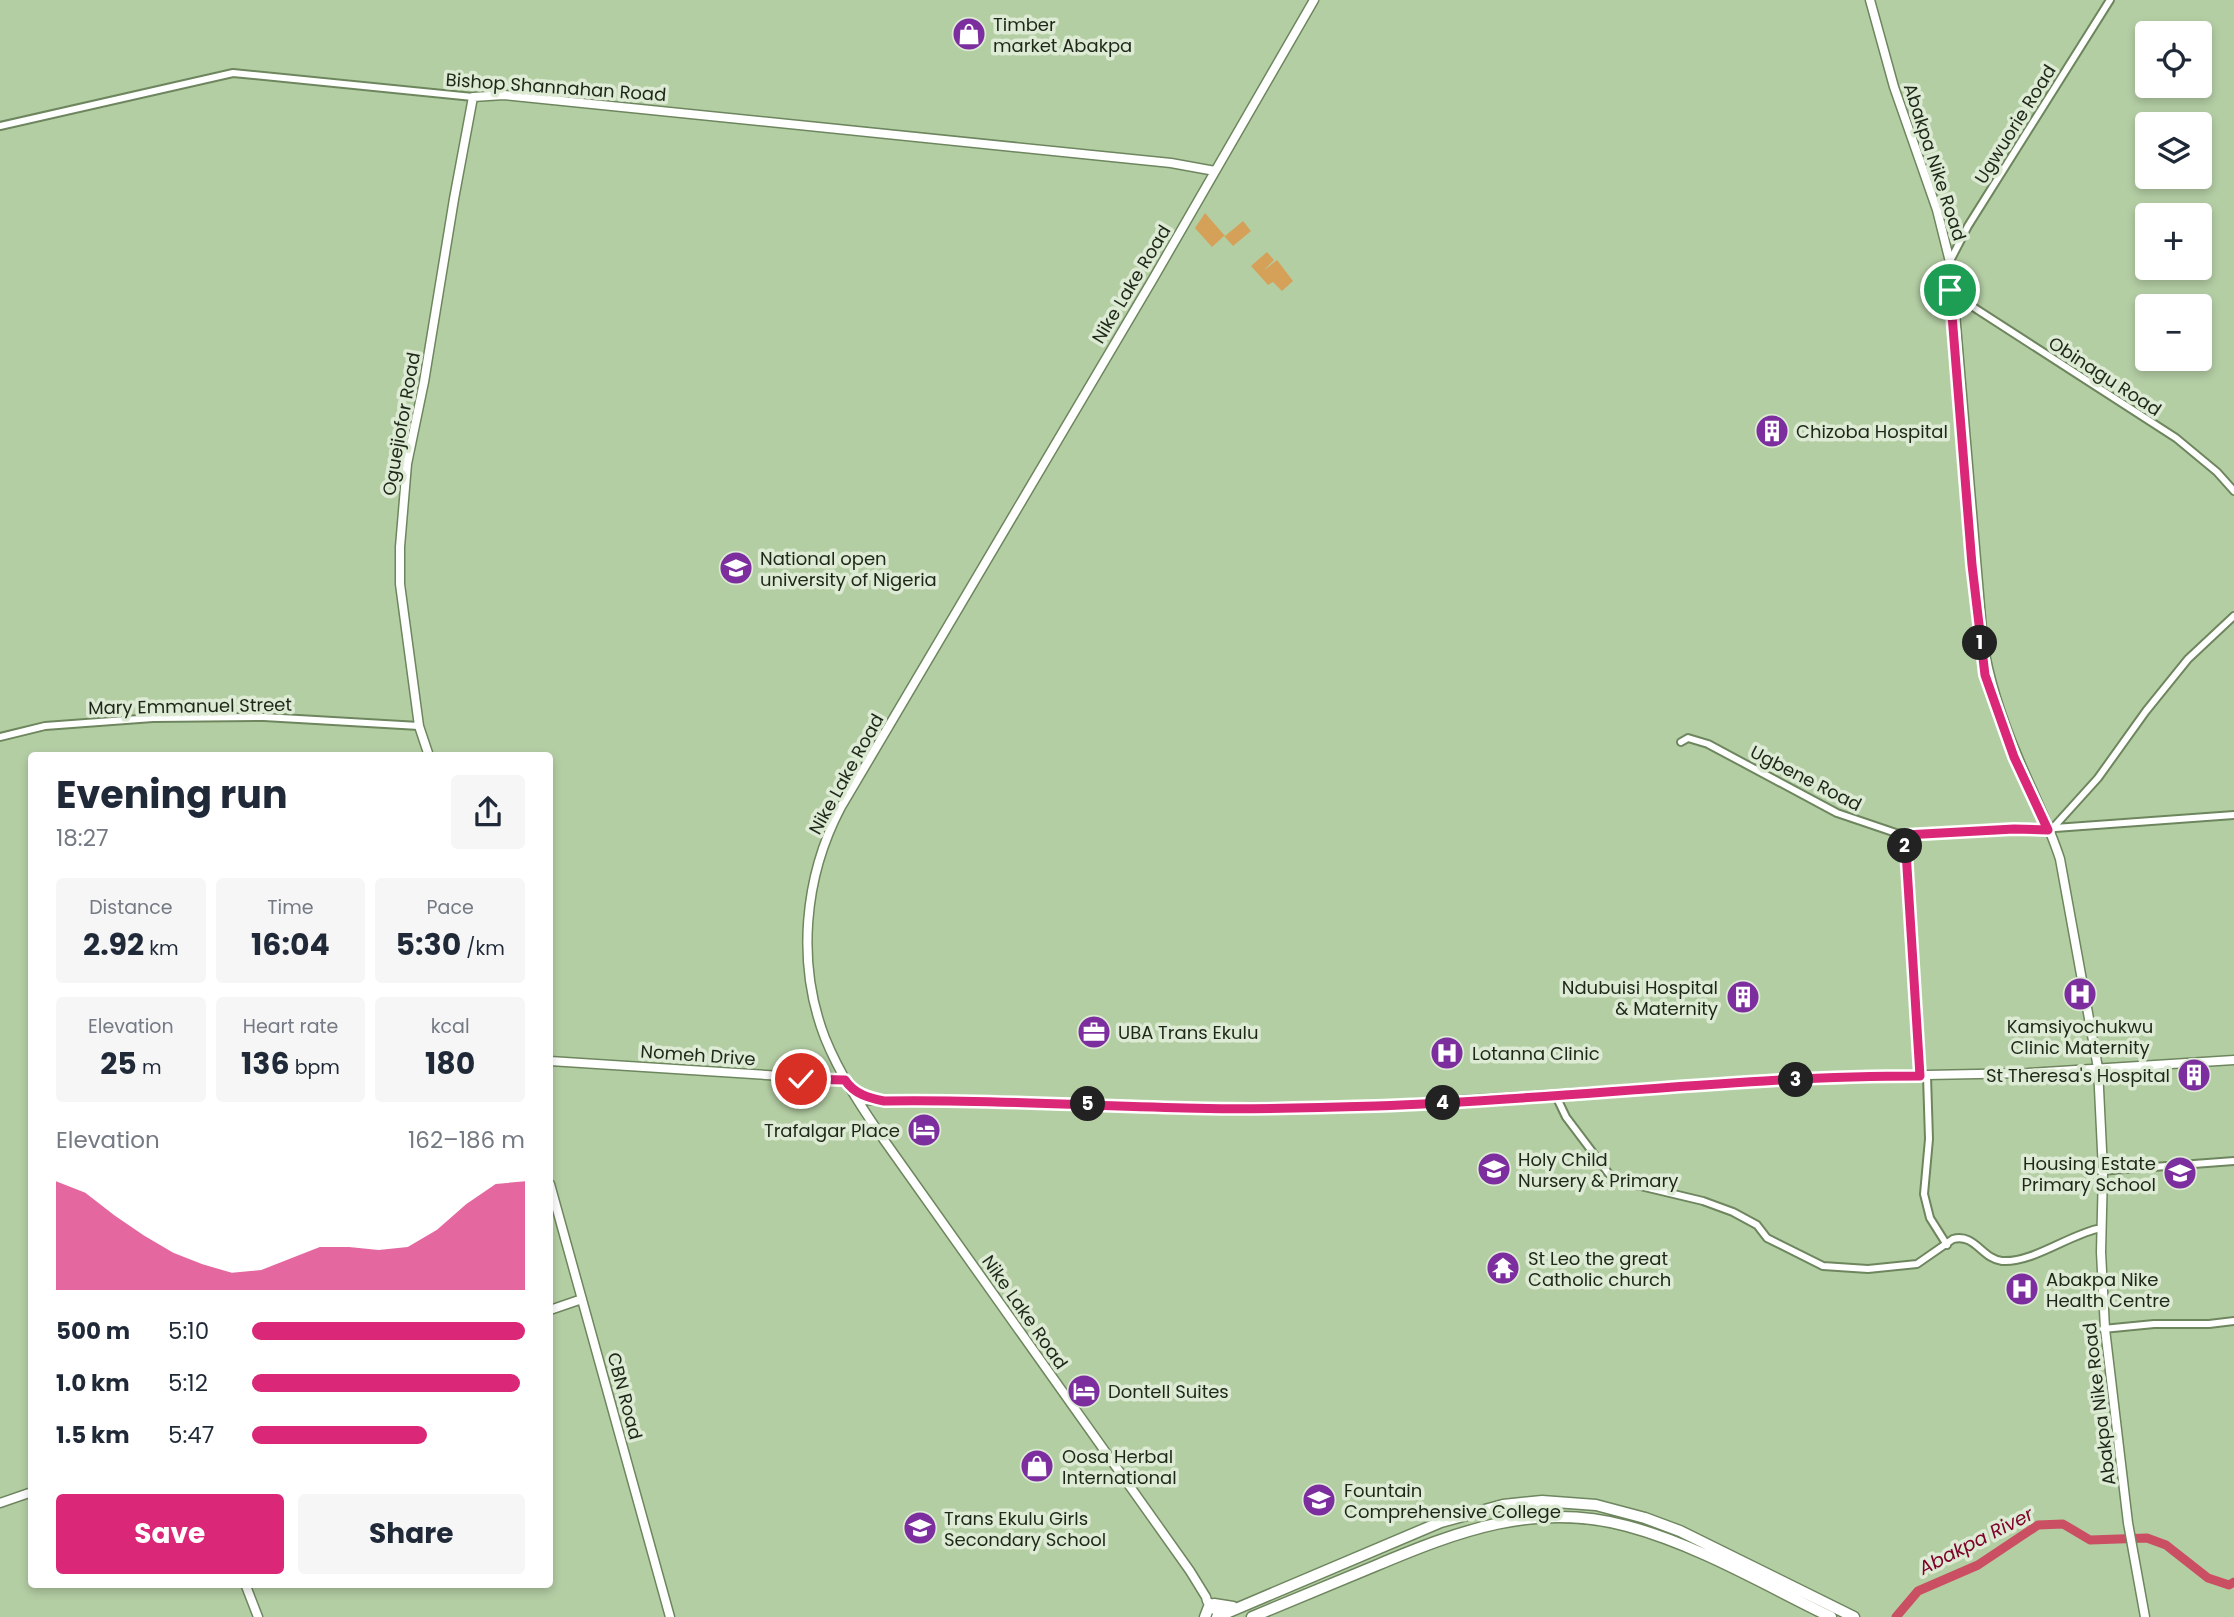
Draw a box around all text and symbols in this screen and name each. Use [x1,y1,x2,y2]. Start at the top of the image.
place label: Timber market Abakpa [993,12,1132,58]
shop icon: Timber market Abakpa [950,15,988,53]
map controls [2135,21,2212,371]
button: locate [2135,21,2212,98]
street label: Ugwuorie Road [1968,60,2062,188]
street label: Bishop Shannahan Road [445,67,667,107]
street label: Abakpa Nike Road [1898,80,1972,244]
button: layers [2135,112,2212,189]
button: + [2135,203,2212,280]
street label: Nike Lake Road [1086,220,1176,348]
pin [1920,260,1980,320]
icon: arrive [1931,271,1969,309]
button: − [2135,294,2212,371]
street label: Obinagu Road [2044,330,2166,422]
street label: Oguejiofor Road [376,350,426,498]
building icon: Chizoba Hospital [1753,412,1791,450]
place label: Chizoba Hospital [1796,419,1948,444]
place label: National open university of Nigeria [760,546,937,592]
school or university icon: National open university of Nigeria [717,549,755,587]
pin: 1 [1962,626,1997,660]
text: 1 [1976,629,1983,656]
street label: Mary Emmanuel Street [88,692,292,720]
street label: Nike Lake Road [803,709,889,839]
street label: Ugbene Road [1746,739,1866,817]
text: Evening run [56,768,288,821]
button: share [451,775,525,849]
text: 18:27 [56,822,109,854]
pin: 2 [1888,828,1923,864]
text: 2 [1899,832,1910,859]
text: Distance [89,894,172,921]
text: Time [267,894,314,921]
text: Pace [427,894,474,921]
text: 2.92 [83,923,144,966]
text: 16:04 [251,923,330,966]
text: 5:30 [396,923,461,966]
text: km [144,935,179,962]
text: /km [461,935,505,962]
place label: Ndubuisi Hospital & Maternity [1562,975,1718,1021]
hospital icon: Kamsiyochukwu Clinic Maternity [2061,975,2099,1013]
building icon: Ndubuisi Hospital & Maternity [1724,978,1762,1016]
text: Elevation [88,1013,174,1040]
text: Heart rate [243,1013,338,1040]
text: kcal [431,1013,470,1040]
office icon: UBA Trans Ekulu [1075,1013,1113,1051]
place label: Kamsiyochukwu Clinic Maternity [2007,1014,2153,1060]
place label: UBA Trans Ekulu [1118,1020,1258,1045]
hospital icon: Lotanna Clinic [1428,1034,1466,1072]
street label: Nomeh Drive [640,1039,756,1071]
place label: Lotanna Clinic [1472,1041,1600,1066]
text: 25 [100,1042,137,1085]
text: 136 [241,1042,290,1085]
text: 180 [425,1042,475,1085]
pin [771,1049,831,1109]
text: m [137,1054,161,1081]
text: bpm [290,1054,340,1081]
building icon: St Theresa's Hospital [2175,1056,2213,1094]
icon: check [782,1060,820,1098]
pin: 3 [1778,1062,1814,1098]
place label: St Theresa's Hospital [1986,1063,2170,1088]
text: 3 [1790,1066,1801,1093]
pin: 5 [1070,1086,1106,1122]
pin: 4 [1426,1086,1460,1120]
text: 4 [1436,1089,1449,1116]
text: 5 [1081,1090,1094,1117]
hotel icon: Trafalgar Place [905,1111,943,1149]
place label: Trafalgar Place [764,1118,900,1143]
text: Elevation [56,1124,160,1156]
text: 162–186 m [408,1124,525,1156]
place label: Holy Child Nursery & Primary [1518,1147,1678,1193]
school or university icon: Holy Child Nursery & Primary [1475,1150,1513,1188]
place label: Housing Estate Primary School [2022,1151,2156,1197]
school or university icon: Housing Estate Primary School [2161,1154,2199,1192]
place label: St Leo the great Catholic church [1528,1246,1671,1292]
temple icon: St Leo the great Catholic church [1484,1249,1522,1287]
street label: Nike Lake Road [976,1250,1074,1374]
place label: Abakpa Nike Health Centre [2046,1267,2170,1313]
hospital icon: Abakpa Nike Health Centre [2003,1270,2041,1308]
text: 500 m [56,1315,130,1347]
text: 5:10 [168,1315,209,1347]
street label: Abakpa Nike Road [2077,1321,2121,1487]
street label: CBN Road [601,1350,649,1442]
text: 1.0 km [56,1367,130,1399]
text: 5:12 [168,1367,208,1399]
hotel icon: Dontell Suites [1065,1372,1103,1410]
place label: Dontell Suites [1108,1379,1229,1404]
text: 1.5 km [56,1419,130,1451]
text: 5:47 [168,1419,214,1451]
place label: Oosa Herbal International [1062,1444,1177,1490]
shop icon: Oosa Herbal International [1018,1447,1056,1485]
place label: Fountain Comprehensive College [1344,1478,1561,1524]
school or university icon: Fountain Comprehensive College [1300,1481,1338,1519]
button: Save [56,1494,284,1574]
button: Share [298,1494,525,1574]
water label: Abakpa River [1913,1500,2039,1582]
place label: Trans Ekulu Girls Secondary School [944,1506,1106,1552]
school or university icon: Trans Ekulu Girls Secondary School [901,1509,939,1547]

